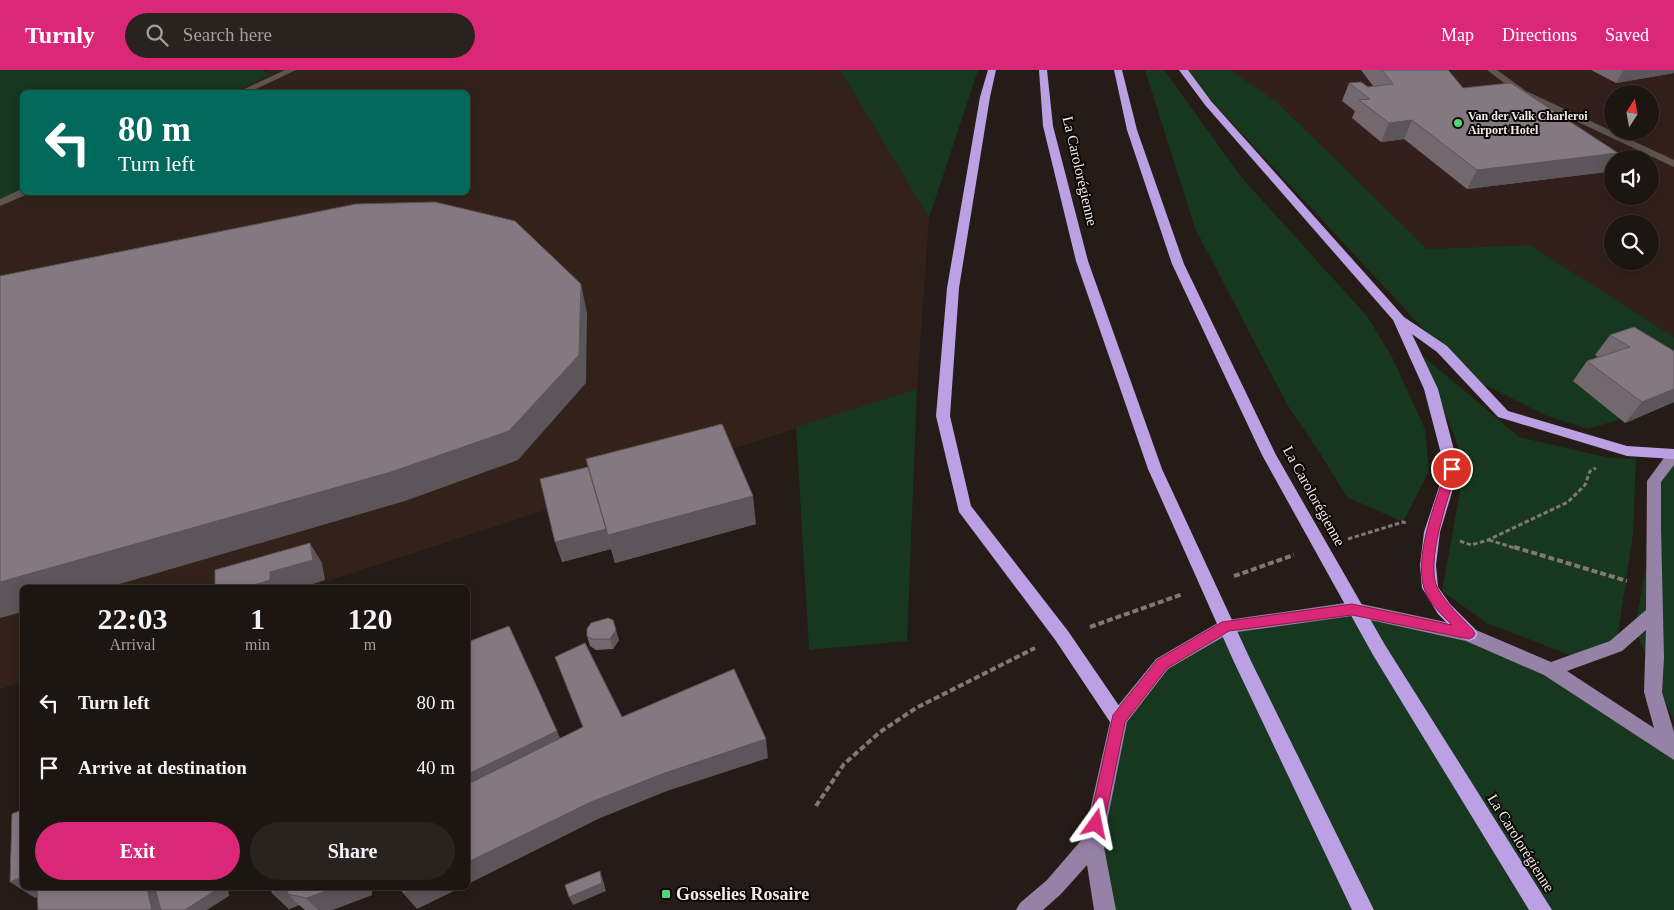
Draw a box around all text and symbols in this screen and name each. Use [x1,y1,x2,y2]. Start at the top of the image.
search box [125,13,475,58]
icon: search [143,21,171,49]
text: Turnly [25,22,95,48]
text: Search here [183,24,272,45]
text: Map [1441,25,1474,45]
text: Directions [1502,25,1577,45]
text: Saved [1605,25,1649,45]
north arrow [1604,85,1659,140]
map controls [1604,85,1659,270]
place label: Van der Valk Charleroi Airport Hotel [1468,109,1588,137]
icon: left [35,110,100,175]
text: 80 m [118,110,191,149]
street label: La Carolorégienne [1060,115,1100,228]
marker: Van der Valk Charleroi Airport Hotel [1452,117,1464,129]
button: sound [1604,150,1659,205]
text: Turn left [118,151,195,176]
button: search [1604,215,1659,270]
street label: La Carolorégienne [1280,443,1348,549]
pin [1431,448,1473,490]
icon: arrive [1438,455,1466,483]
text: 22:03 [98,602,168,635]
text: 1 [250,602,265,635]
text: 120 [347,602,392,635]
text: Arrival [109,636,156,653]
text: min [245,636,270,653]
text: m [364,636,376,653]
icon: left [35,689,63,717]
text: Turn left [78,692,150,713]
text: 80 m [416,692,455,713]
icon: arrive [35,754,63,782]
text: Arrive at destination [78,757,247,778]
text: 40 m [416,757,455,778]
street label: La Carolorégienne [1485,791,1558,895]
position arrow [1069,797,1121,849]
button: Exit [35,822,240,880]
button: Share [250,822,455,880]
place label: Gosselies Rosaire [676,884,809,904]
marker: Gosselies Rosaire [660,888,672,900]

